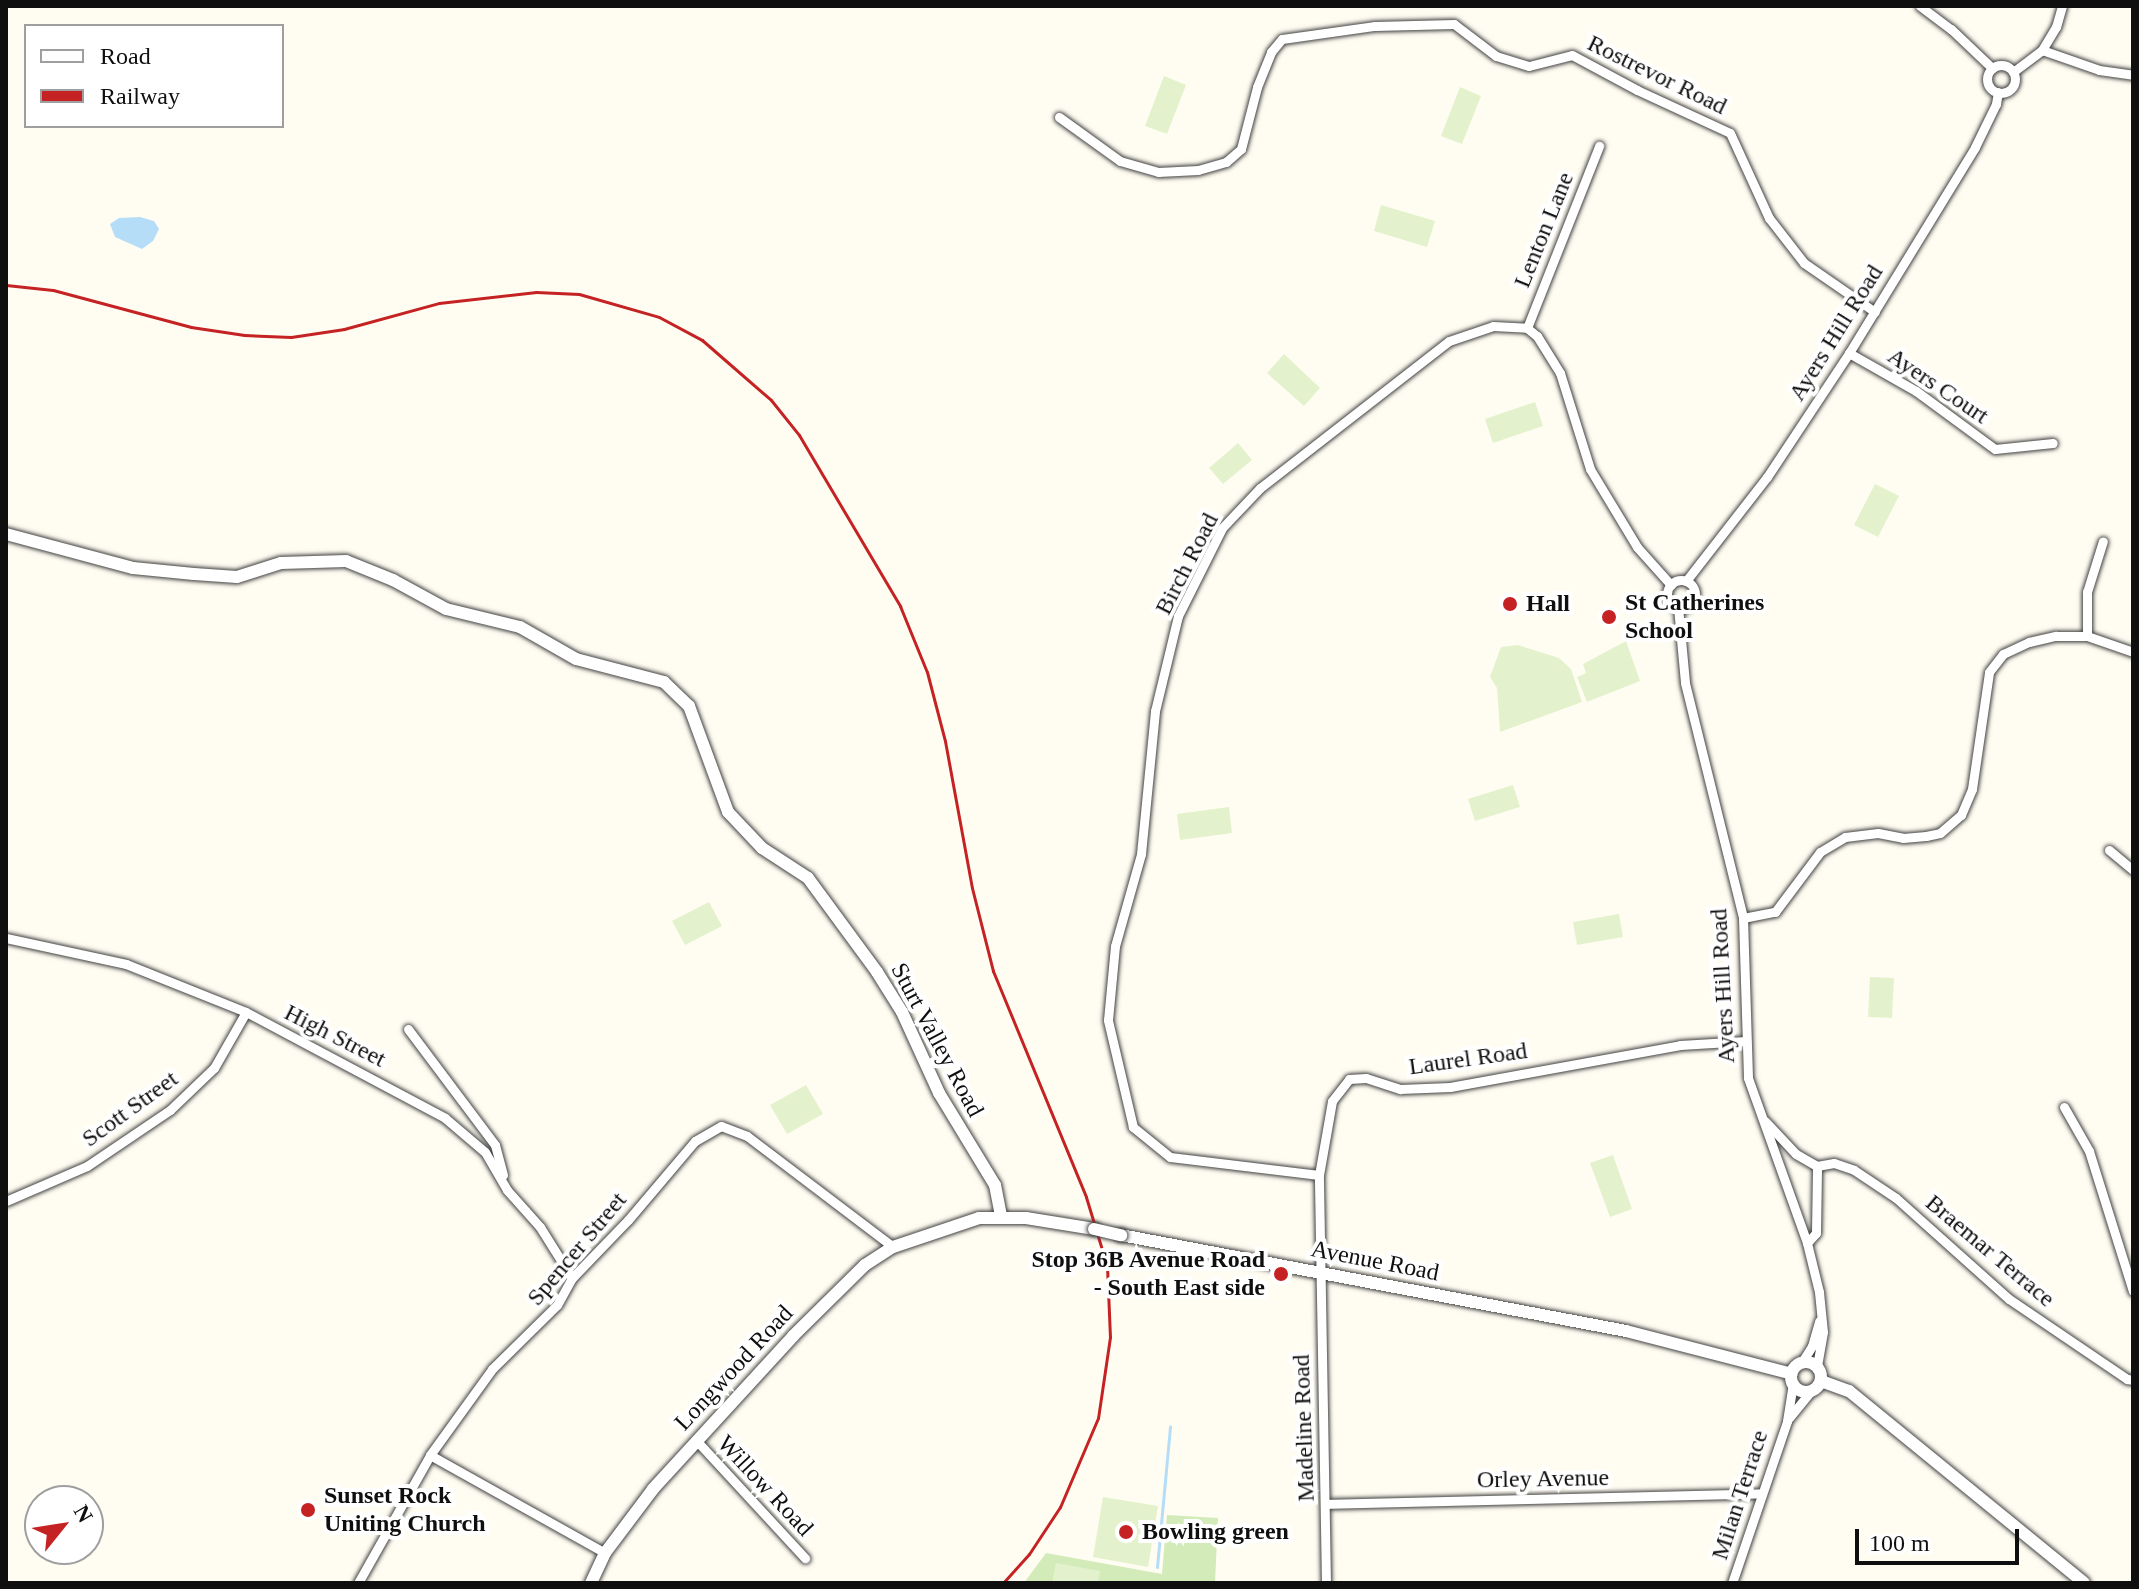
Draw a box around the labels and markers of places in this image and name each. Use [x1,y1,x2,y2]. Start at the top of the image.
place label: St Catherines School [1625,589,1764,645]
place label: Hall [1526,590,1570,618]
marker: Hall [1501,595,1519,613]
marker: St Catherines School [1600,608,1618,626]
place label: Stop 36B Avenue Road - South East side [1030,1246,1265,1302]
marker: Stop 36B Avenue Road - South East side [1272,1265,1290,1283]
place label: Sunset Rock Uniting Church [324,1482,486,1538]
marker: Sunset Rock Uniting Church [299,1501,317,1519]
place label: Bowling green [1142,1518,1289,1546]
marker: Bowling green [1117,1523,1135,1541]

